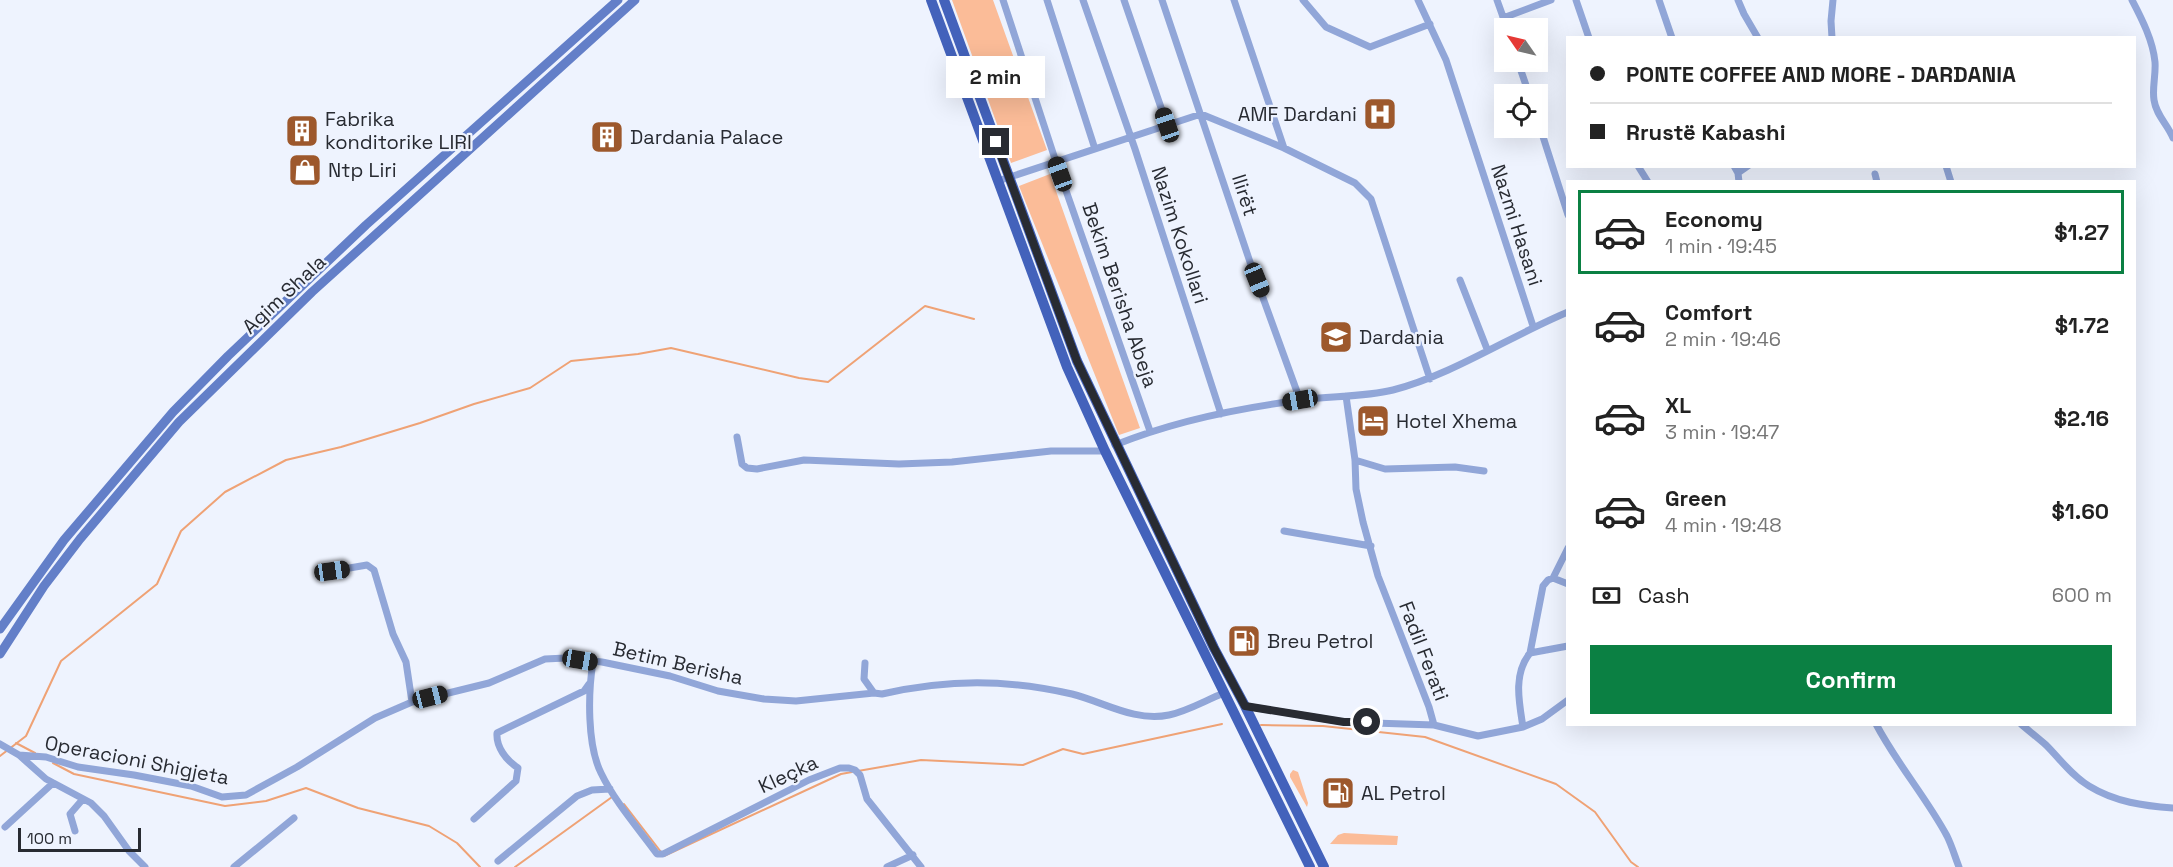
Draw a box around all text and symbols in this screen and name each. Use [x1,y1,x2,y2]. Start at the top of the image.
north arrow [1494,18,1548,72]
map controls [1494,18,1548,138]
callout: 2 min [946,55,1046,97]
text: PONTE COFFEE AND MORE - DARDANIA [1626,60,2016,88]
text: 2 min [970,64,1021,90]
button: locate [1494,84,1548,138]
hospital icon: AMF Dardani [1362,96,1398,132]
place label: AMF Dardani [1238,101,1357,127]
car [1153,105,1181,145]
place label: Fabrika konditorike LIRI [325,106,472,155]
building icon: Fabrika konditorike LIRI [284,113,320,149]
text: Rrustë Kabashi [1626,118,1785,146]
building icon: Dardania Palace [589,119,625,155]
place label: Dardania Palace [630,124,783,150]
route end [982,128,1009,155]
shop icon: Ntp Liri [287,152,323,188]
car [1045,154,1075,194]
place label: Ntp Liri [328,157,397,183]
street label: Nazmi Hasani [1485,161,1549,289]
street label: Nazim Kokollari [1146,163,1214,307]
street label: Ilirët [1226,171,1264,219]
street label: Bekim Berisha Abeja [1076,199,1164,391]
icon: car [1593,205,1647,259]
text: Economy [1665,205,1763,233]
text: $1.27 [2054,218,2109,246]
text: 1 min · 19:45 [1665,233,1777,259]
street label: Agim Shala [237,249,331,339]
car [1242,260,1272,300]
icon: car [1593,298,1647,352]
text: Comfort [1665,298,1753,326]
text: $1.72 [2055,311,2109,339]
school or university icon: Dardania [1318,319,1354,355]
place label: Dardania [1359,324,1444,350]
text: 2 min · 19:46 [1665,326,1781,352]
car [1281,388,1319,412]
icon: car [1593,391,1647,445]
text: XL [1665,391,1691,419]
hotel icon: Hotel Xhema [1355,403,1391,439]
text: $2.16 [2054,404,2109,432]
place label: Hotel Xhema [1396,408,1517,434]
text: 3 min · 19:47 [1665,419,1779,445]
icon: car [1593,484,1647,538]
text: Green [1665,484,1727,512]
text: $1.60 [2052,497,2109,525]
text: 4 min · 19:48 [1665,512,1782,538]
car [313,560,351,582]
icon: cash [1590,579,1623,612]
text: Cash [1638,581,1690,609]
text: 600 m [2052,582,2112,608]
street label: Fadil Ferati [1393,598,1455,704]
fuel station icon: Breu Petrol [1226,623,1262,659]
place label: Breu Petrol [1267,628,1373,654]
street label: Betim Berisha [610,635,746,691]
button: Confirm [1590,645,2112,714]
car [561,648,599,672]
car [410,684,450,710]
route start [1353,708,1380,735]
street label: Operacioni Shigjeta [43,729,231,791]
street label: Kleçka [754,749,822,799]
fuel station icon: AL Petrol [1320,775,1356,811]
place label: AL Petrol [1361,780,1446,806]
scale bar [18,825,141,852]
text: 100 m [27,828,72,849]

